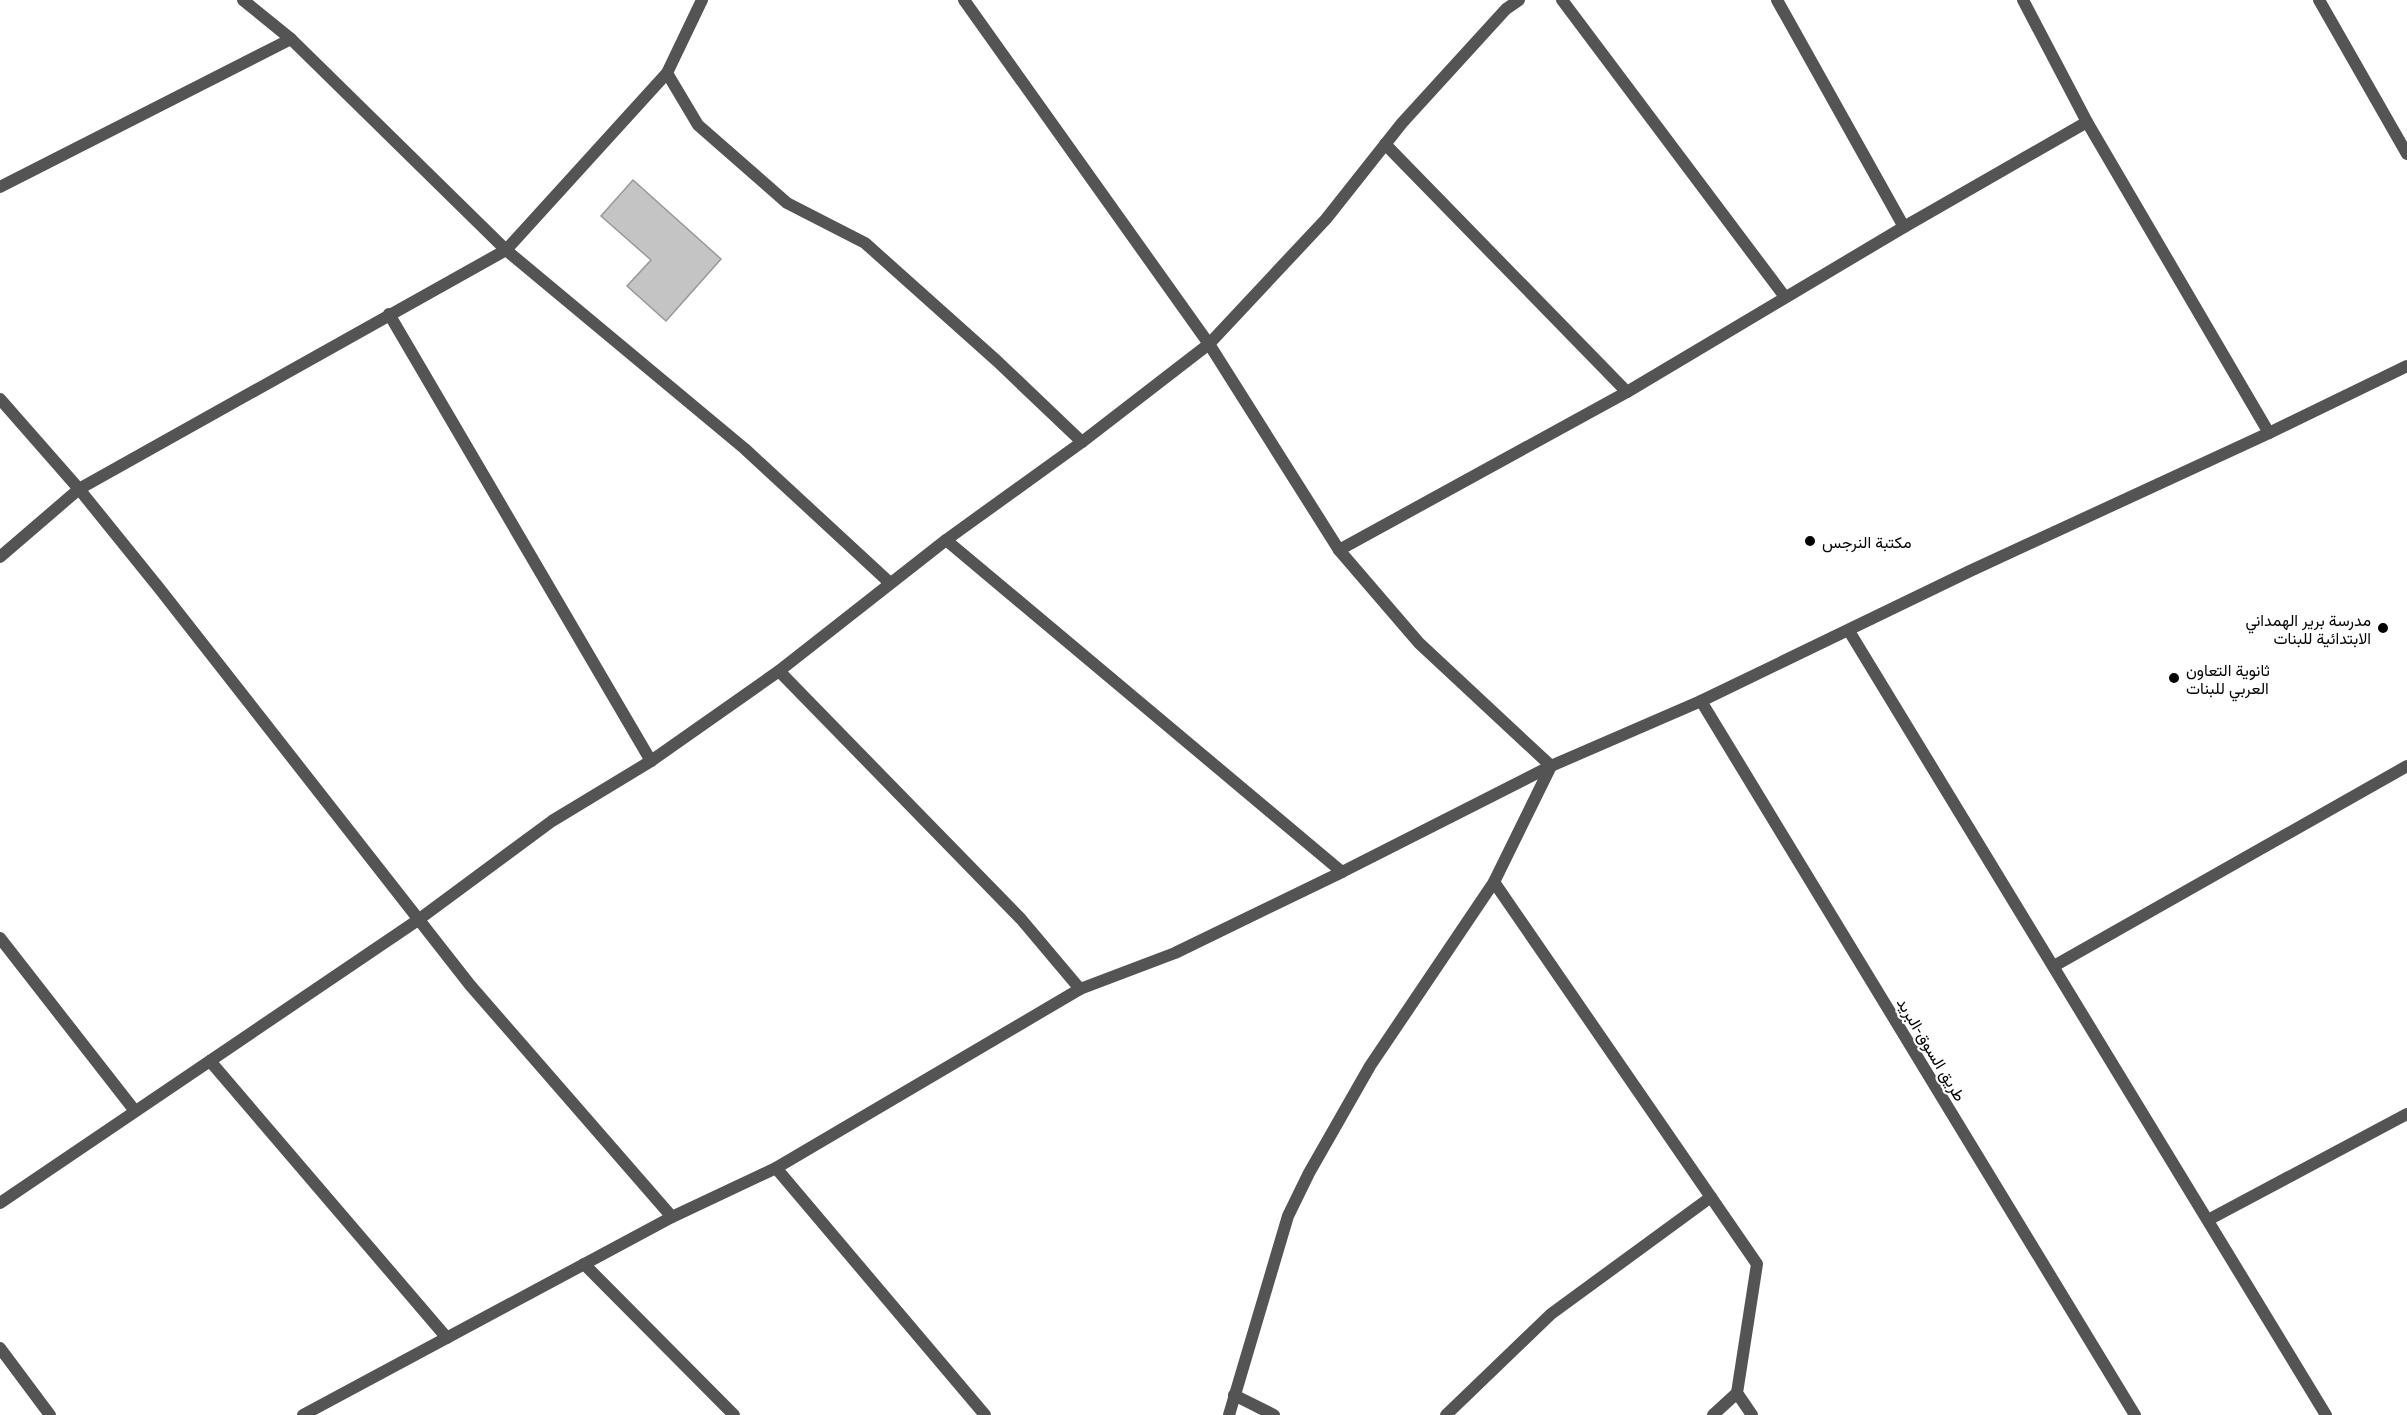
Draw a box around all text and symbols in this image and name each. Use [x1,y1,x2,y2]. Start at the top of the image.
place label: مكتبة النرجس [1822,532,1912,553]
marker: مكتبة النرجس [1803,534,1817,548]
place label: مدرسة برير الهمداني الابتدائية للبنات [2245,610,2371,648]
marker: مدرسة برير الهمداني الابتدائية للبنات [2376,621,2390,635]
place label: ثانوية التعاون العربي للبنات [2186,660,2270,702]
marker: ثانوية التعاون العربي للبنات [2167,671,2181,685]
street label: طريق السوق-البريد [1892,994,1970,1105]

